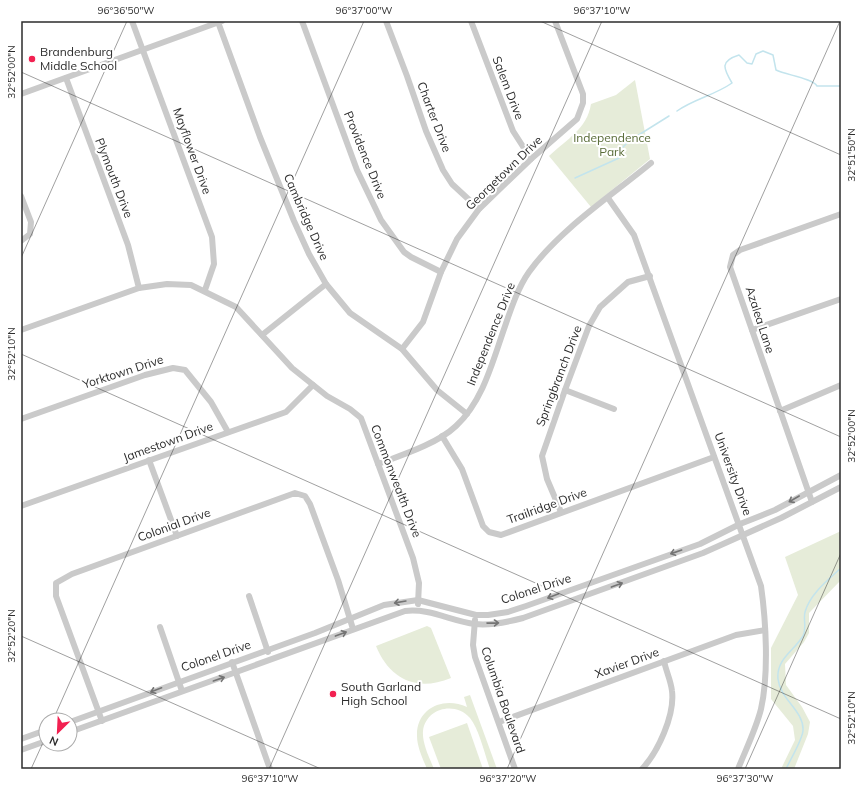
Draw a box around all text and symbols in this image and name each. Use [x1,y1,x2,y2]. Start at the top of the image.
text: 96°36'50"W [98,4,154,17]
text: 96°37'00"W [336,4,392,17]
text: 96°37'10"W [574,4,630,17]
place label: Brandenburg Middle School [40,44,117,73]
text: 32°52'00"N [5,45,18,99]
marker: Brandenburg Middle School [27,54,37,64]
street label: Salem Drive [490,54,527,122]
street label: Charter Drive [414,79,455,154]
street label: Mayflower Drive [170,106,215,196]
street label: Providence Drive [341,109,390,201]
text: 32°51'50"N [845,128,858,182]
park label: Independence Park [573,130,651,159]
street label: Georgetown Drive [462,132,545,213]
street label: Plymouth Drive [92,136,137,220]
street label: Cambridge Drive [281,171,332,262]
street label: Independence Drive [463,280,518,388]
street label: Azalea Lane [743,285,778,355]
street label: Springbranch Drive [532,323,585,428]
text: 32°52'10"N [5,327,18,381]
street label: Yorktown Drive [80,351,165,392]
text: 32°52'00"N [845,409,858,463]
street label: Jamestown Drive [121,418,215,465]
street label: Commonwealth Drive [368,422,425,539]
street label: University Drive [711,430,755,517]
street label: Trailridge Drive [505,484,589,527]
one-way arrow [788,496,800,504]
street label: Colonial Drive [135,504,212,545]
one-way arrow [669,549,682,556]
street label: Colonel Drive [499,570,573,607]
one-way arrow [610,581,623,588]
one-way arrow [548,593,560,601]
one-way arrow [394,598,407,606]
text: 32°52'20"N [5,609,18,663]
one-way arrow [486,620,499,627]
one-way arrow [334,629,346,637]
street label: Colonel Drive [179,637,253,674]
street label: Xavier Drive [593,644,661,681]
street label: Columbia Boulevard [478,645,529,755]
one-way arrow [212,675,225,682]
place label: South Garland High School [341,679,421,708]
one-way arrow [150,686,162,694]
marker: South Garland High School [328,689,338,699]
text: 32°52'10"N [845,691,858,745]
north arrow [38,712,78,752]
text: N [47,733,61,749]
text: 96°37'10"W [242,772,298,785]
text: 96°37'20"W [480,772,536,785]
text: 96°37'30"W [717,772,773,785]

